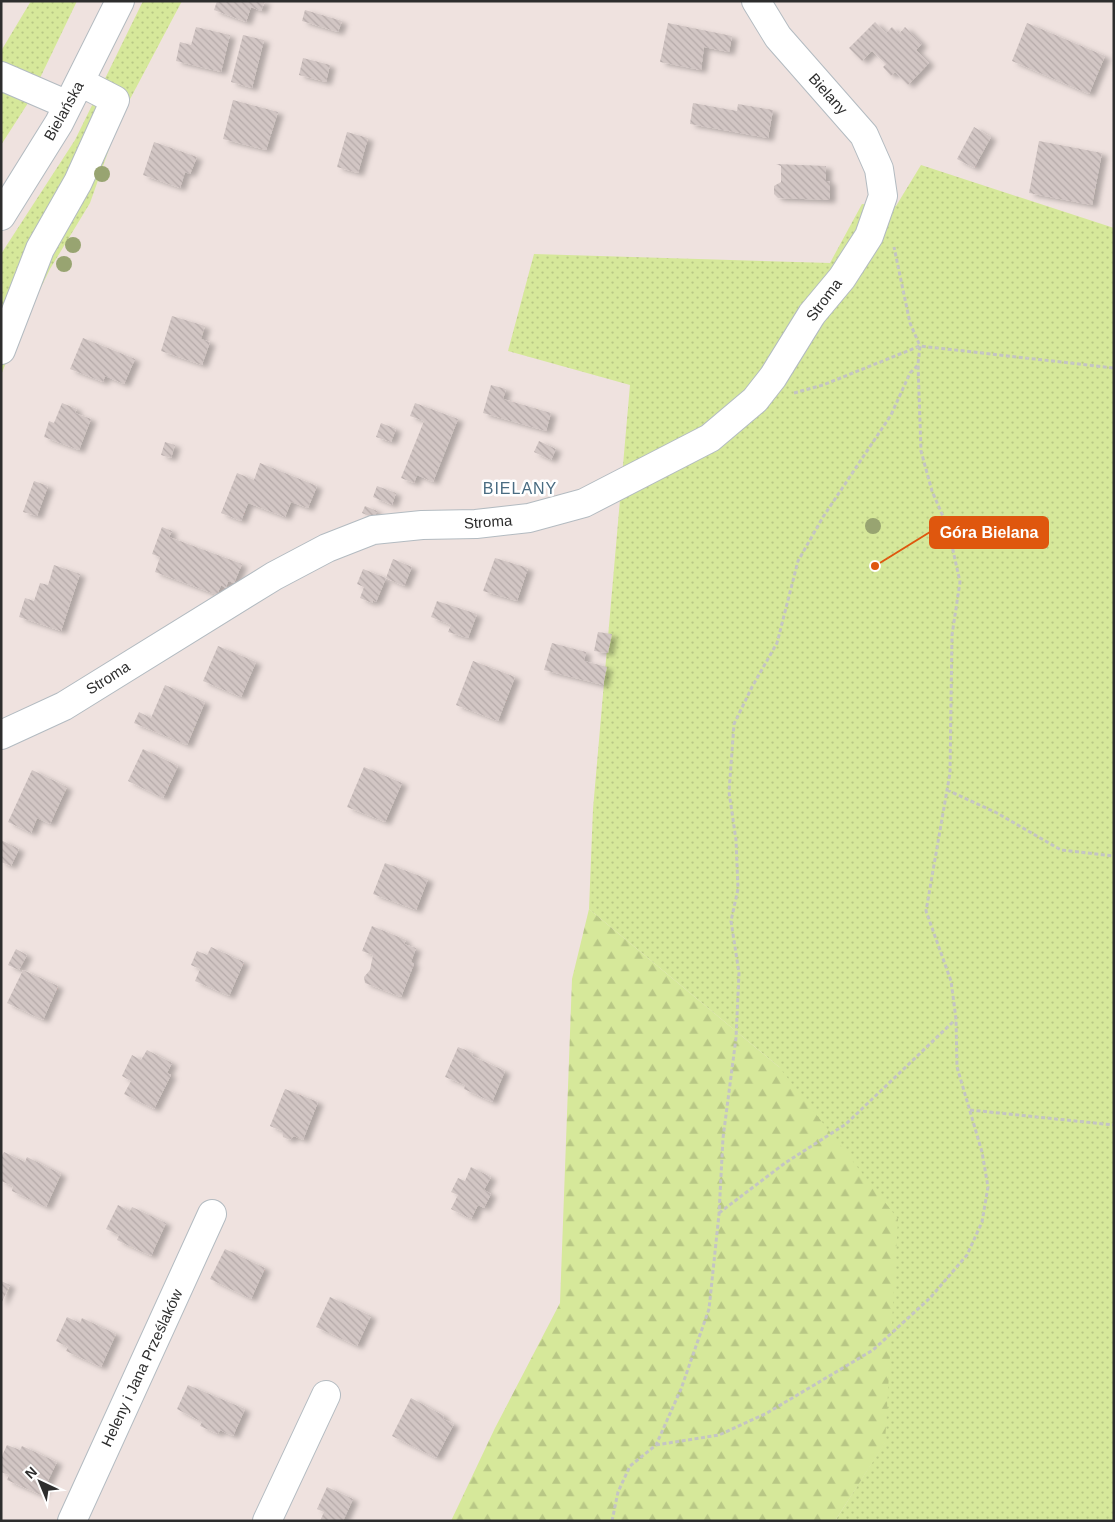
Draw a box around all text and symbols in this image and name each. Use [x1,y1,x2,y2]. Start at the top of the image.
street label: Bielany [806,70,851,118]
street label: Bielańska [40,78,87,143]
street label: Stroma [802,275,845,324]
district label: BIELANY [483,480,557,497]
street label: Stroma [463,511,513,532]
callout: Góra Bielana [930,517,1048,548]
text: Góra Bielana [940,524,1038,541]
street label: Stroma [83,657,133,698]
street label: Heleny i Jana Prześlaków [98,1286,186,1449]
north arrow [15,1457,65,1507]
text: N [22,1463,40,1482]

